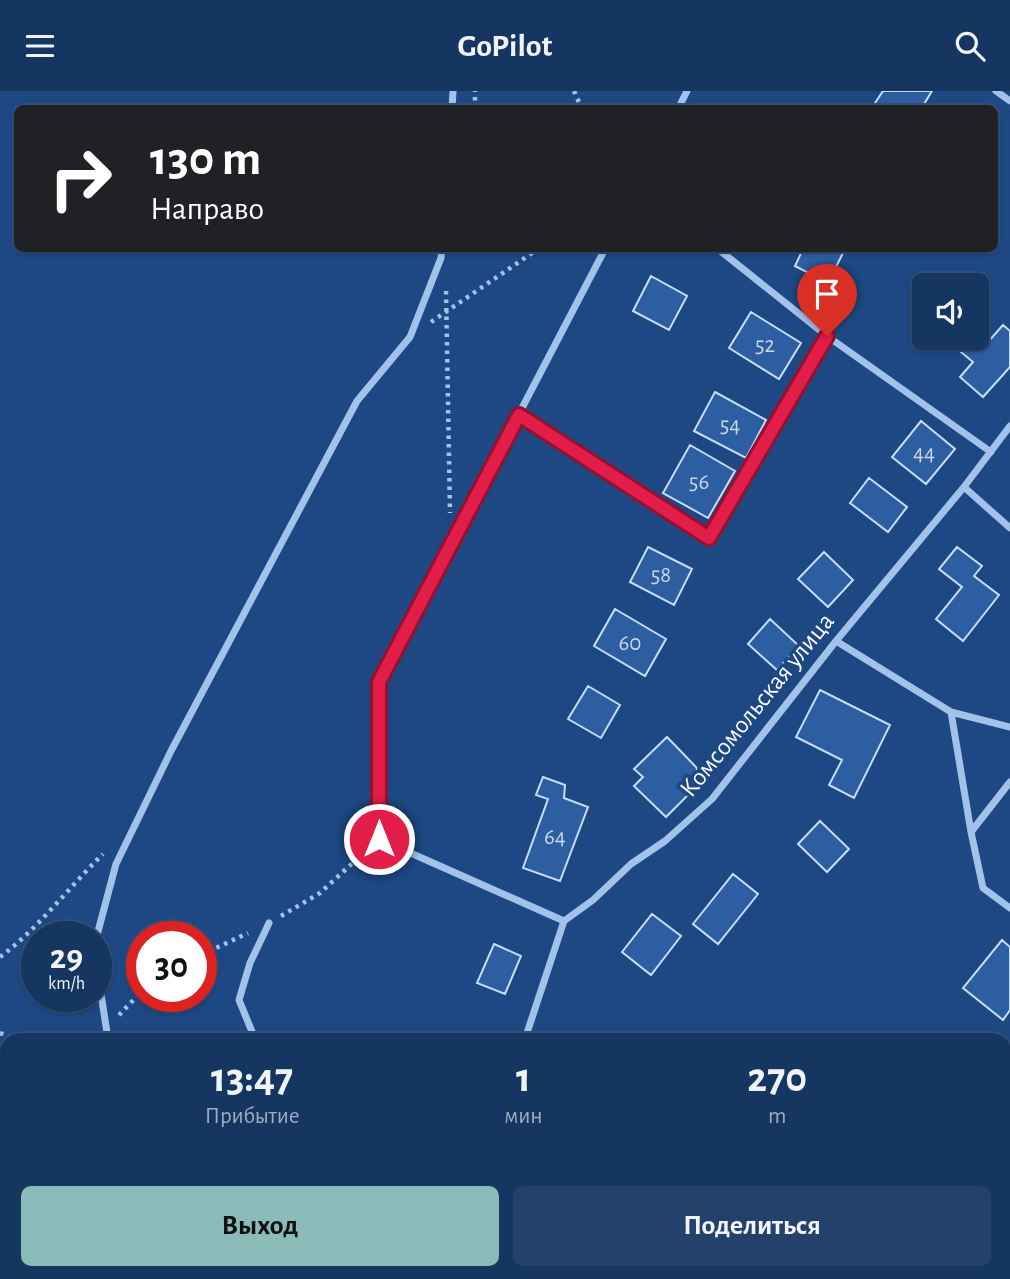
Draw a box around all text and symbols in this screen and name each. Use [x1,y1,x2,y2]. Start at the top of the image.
icon: menu [21,27,59,65]
icon: search [951,27,989,65]
text: GoPilot [458,30,552,62]
icon: right [35,133,126,224]
text: 130 m [150,135,261,184]
text: Направо [150,193,264,225]
pin [797,264,857,336]
map controls [912,273,989,350]
button: sound [912,273,989,350]
icon: arrive [808,275,846,313]
house number: 52 [755,334,775,357]
house number: 54 [720,414,740,437]
house number: 44 [913,442,935,465]
house number: 56 [689,471,709,494]
house number: 58 [651,564,671,587]
street label: Комсомольская улица [675,608,839,802]
house number: 60 [619,632,641,655]
position arrow [342,802,416,876]
house number: 64 [544,826,566,849]
speed limit sign: 30 [126,921,217,1012]
text: 29 [50,940,83,975]
text: km/h [48,975,85,993]
text: 13:47 [211,1057,293,1099]
text: 1 [516,1057,531,1099]
text: 270 [747,1057,807,1099]
text: Прибытие [205,1105,300,1128]
text: мин [504,1105,543,1128]
text: m [768,1105,786,1128]
button: Выход [21,1186,499,1266]
button: Поделиться [513,1186,991,1266]

